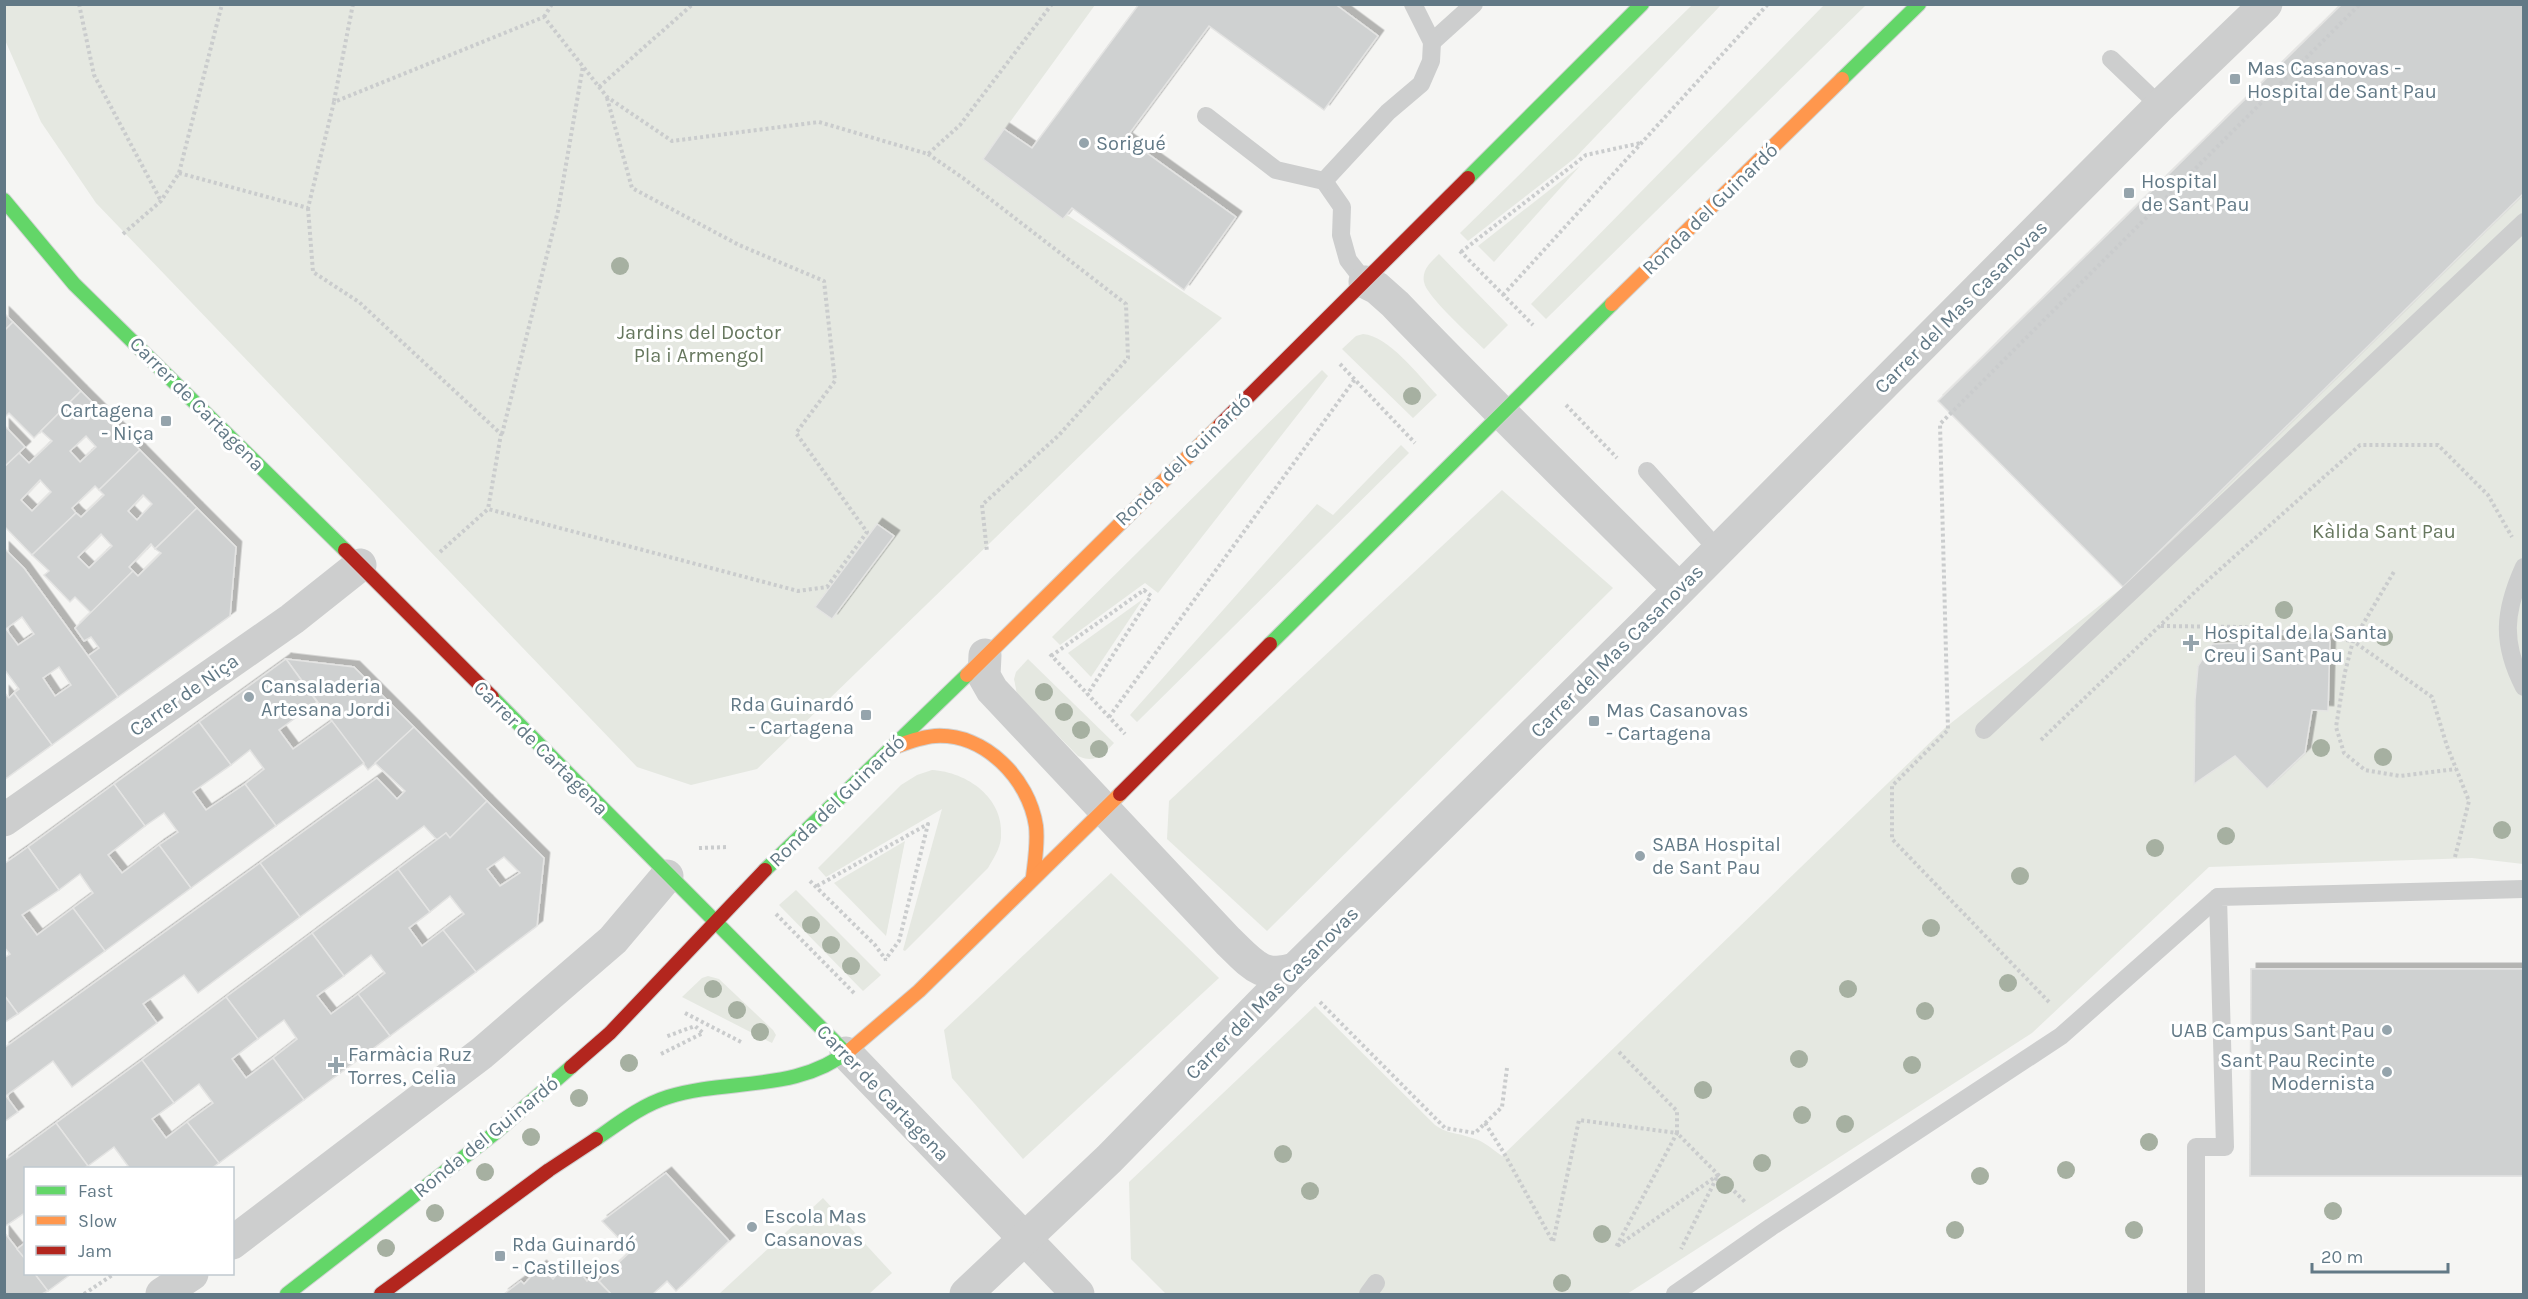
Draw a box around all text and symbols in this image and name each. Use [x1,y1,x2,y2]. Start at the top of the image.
place label: Mas Casanovas - Hospital de Sant Pau [2247,57,2437,103]
marker: Mas Casanovas - Hospital de Sant Pau [2228,72,2242,86]
place label: Sorigué [1096,132,1166,155]
marker: Sorigué [1077,136,1091,150]
street label: Ronda del Guinardó [1637,138,1783,280]
place label: Hospital de Sant Pau [2141,170,2250,216]
marker: Hospital de Sant Pau [2122,186,2136,200]
street label: Carrer del Mas Casanovas [1870,216,2052,398]
park label: Jardins del Doctor Pla i Armengol [617,321,782,367]
street label: Carrer de Cartagena [125,332,269,476]
street label: Ronda del Guinardó [1110,389,1256,531]
place label: Cartagena - Niça [60,399,154,445]
marker: Cartagena - Niça [159,414,173,428]
park label: Kàlida Sant Pau [2312,520,2456,543]
street label: Carrer del Mas Casanovas [1526,560,1708,742]
place label: Hospital de la Santa Creu i Sant Pau [2204,621,2387,667]
marker: Hospital de la Santa Creu i Sant Pau [2182,634,2200,652]
street label: Carrer de Niça [125,649,243,741]
place label: Cansaladeria Artesana Jordi [261,675,391,721]
street label: Carrer de Cartagena [469,676,613,820]
marker: Cansaladeria Artesana Jordi [242,690,256,704]
place label: Rda Guinardó - Cartagena [730,693,854,739]
place label: Mas Casanovas - Cartagena [1606,699,1749,745]
marker: Rda Guinardó - Cartagena [859,708,873,722]
marker: Mas Casanovas - Cartagena [1587,714,1601,728]
street label: Ronda del Guinardó [764,730,910,872]
place label: SABA Hospital de Sant Pau [1652,833,1781,879]
marker: SABA Hospital de Sant Pau [1633,849,1647,863]
street label: Carrer del Mas Casanovas [1181,902,1363,1084]
place label: UAB Campus Sant Pau [2171,1019,2375,1042]
street label: Carrer de Cartagena [812,1020,954,1166]
marker: UAB Campus Sant Pau [2380,1023,2394,1037]
place label: Farmàcia Ruz Torres, Celia [348,1043,472,1089]
place label: Sant Pau Recinte Modernista [2220,1049,2375,1095]
marker: Farmàcia Ruz Torres, Celia [329,1058,343,1072]
marker: Sant Pau Recinte Modernista [2380,1065,2394,1079]
street label: Ronda del Guinardó [409,1072,563,1202]
legend [24,1167,234,1275]
text: Fast [78,1180,113,1202]
place label: Escola Mas Casanovas [764,1205,867,1251]
text: Slow [78,1210,117,1232]
marker: Escola Mas Casanovas [745,1220,759,1234]
place label: Rda Guinardó - Castillejos [512,1233,636,1279]
scale bar [2312,1236,2448,1274]
text: Jam [78,1240,112,1262]
text: 20 m [2321,1246,2363,1268]
marker: Rda Guinardó - Castillejos [493,1249,507,1263]

